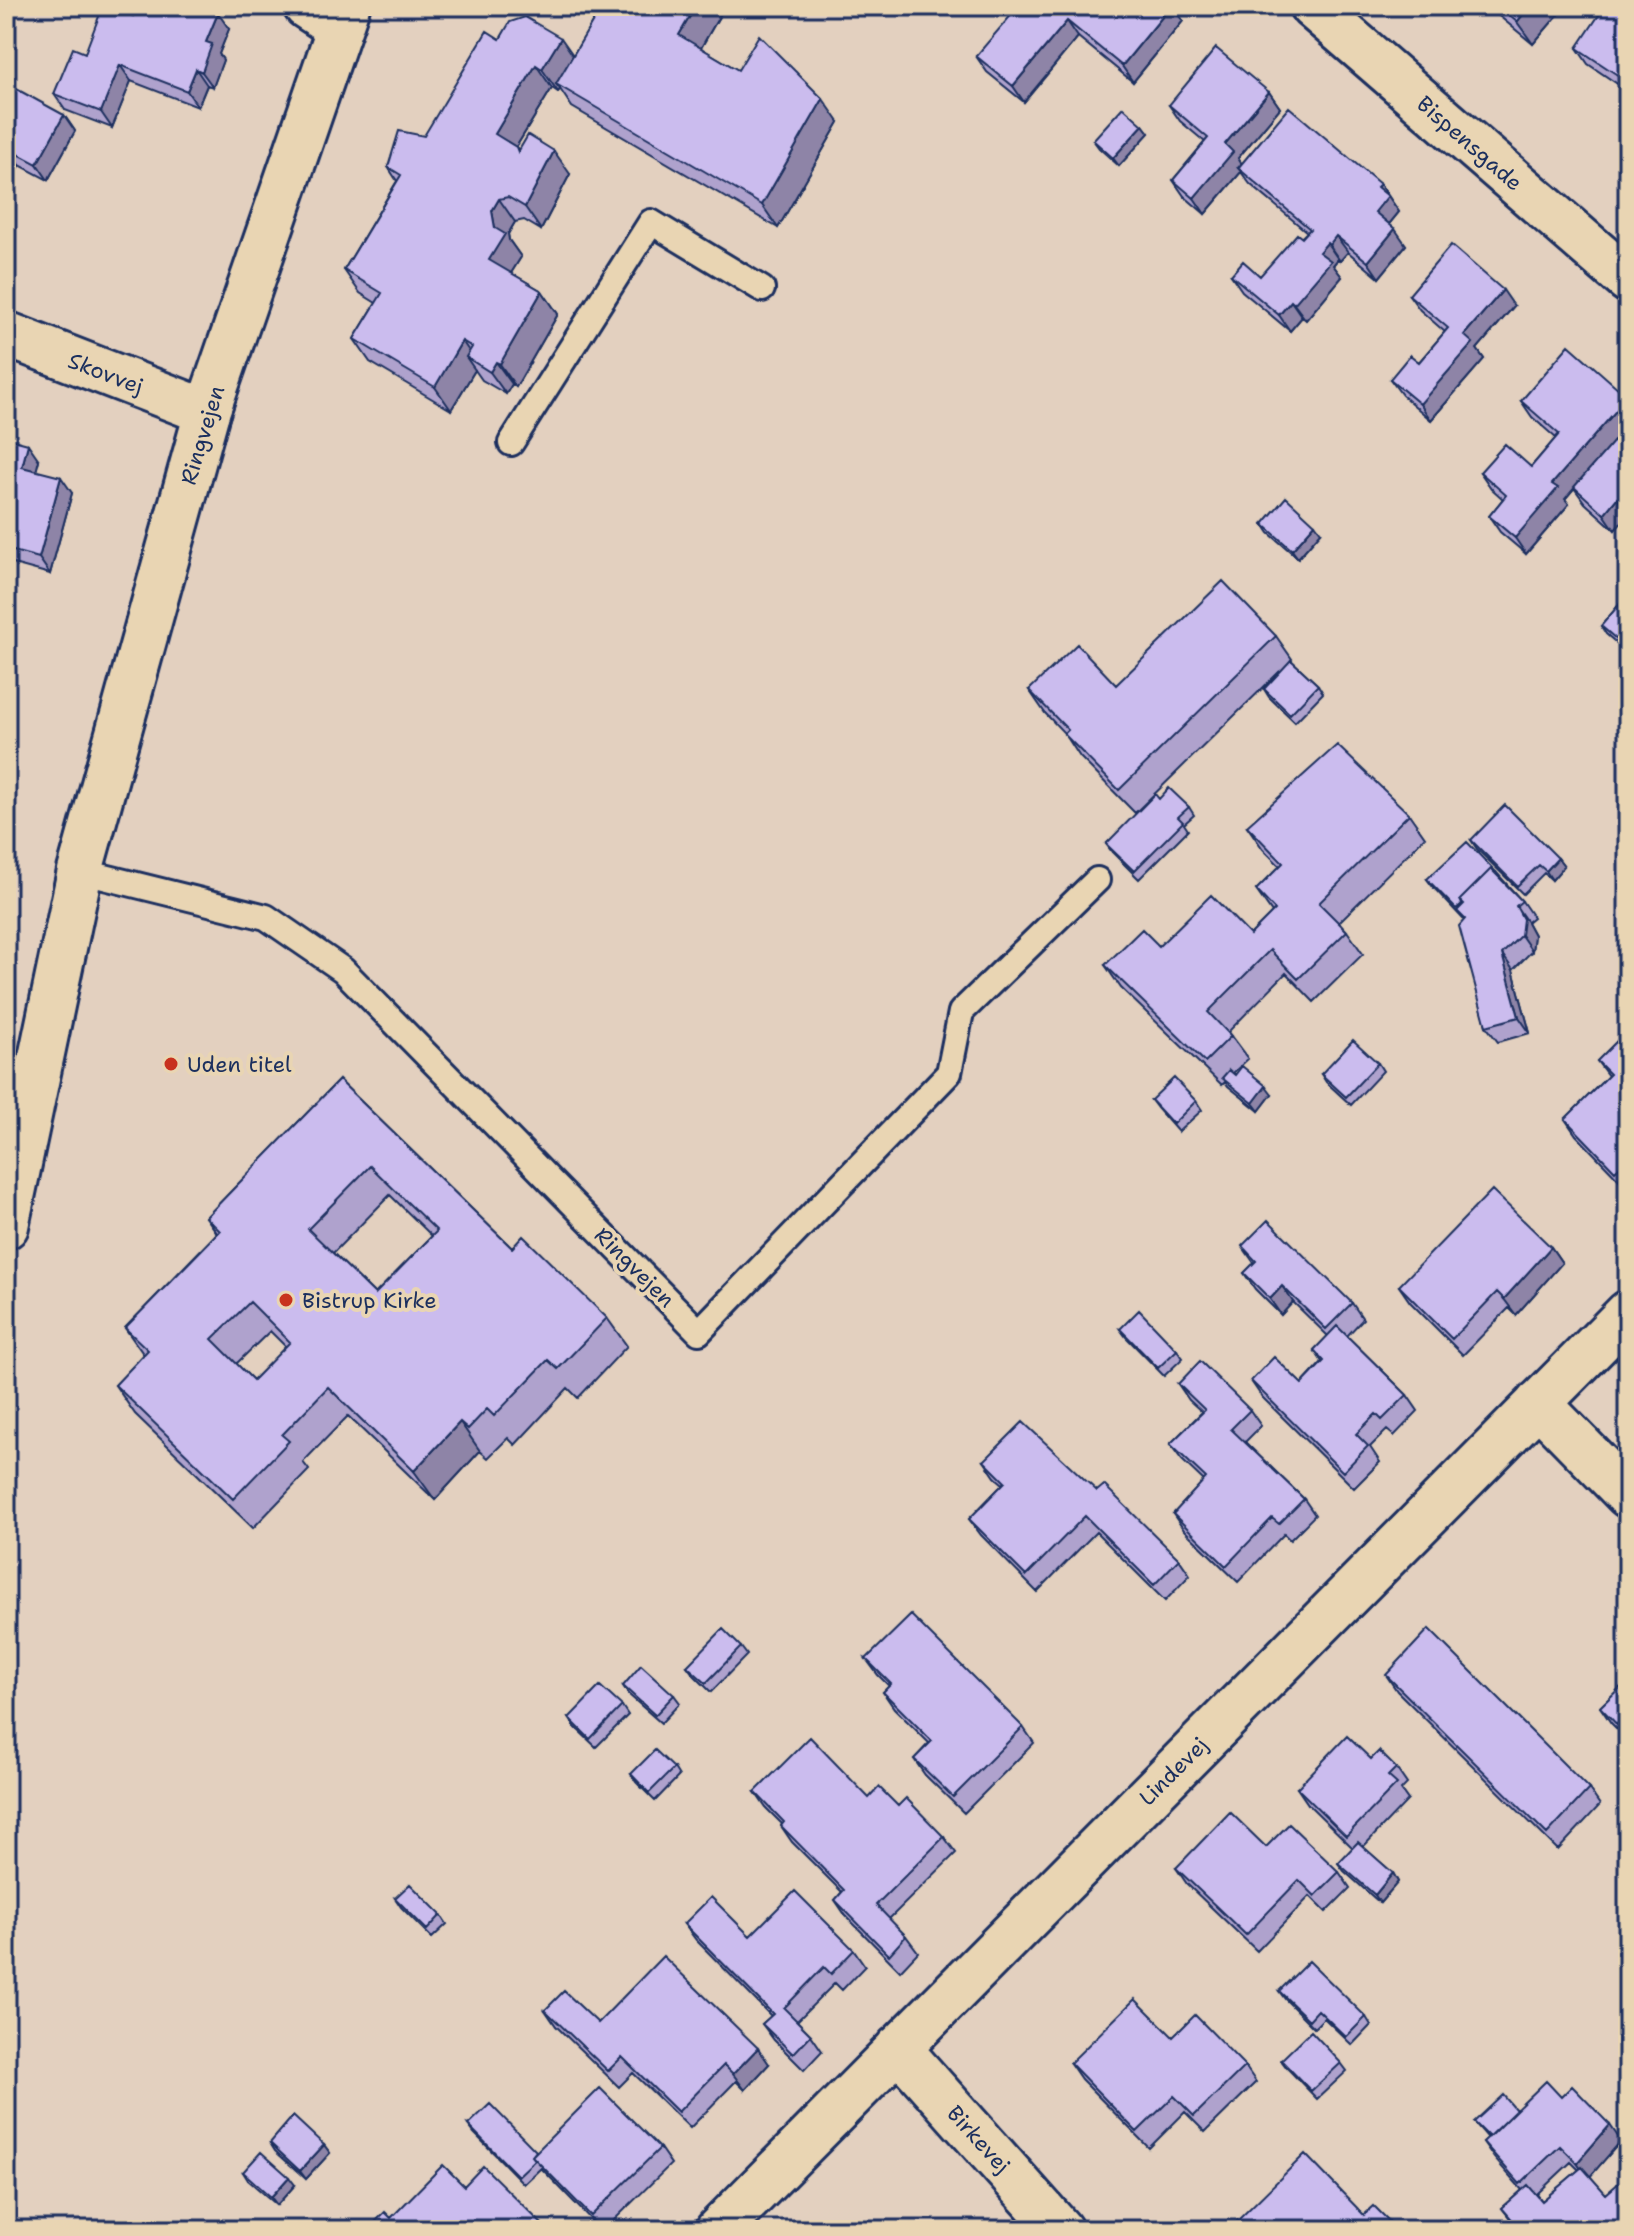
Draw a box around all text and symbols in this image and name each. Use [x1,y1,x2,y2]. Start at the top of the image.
street label: Bispensgade [1411,89,1529,197]
street label: Skovvej [64,346,148,401]
street label: Ringvejen [174,382,231,488]
place label: Uden titel [187,1050,292,1079]
marker: Uden titel [162,1055,180,1073]
street label: Ringvejen [588,1221,681,1314]
place label: Bistrup Kirke [302,1286,437,1315]
marker: Bistrup Kirke [277,1291,295,1309]
street label: Lindevej [1133,1731,1214,1812]
street label: Birkevej [940,2099,1017,2179]

